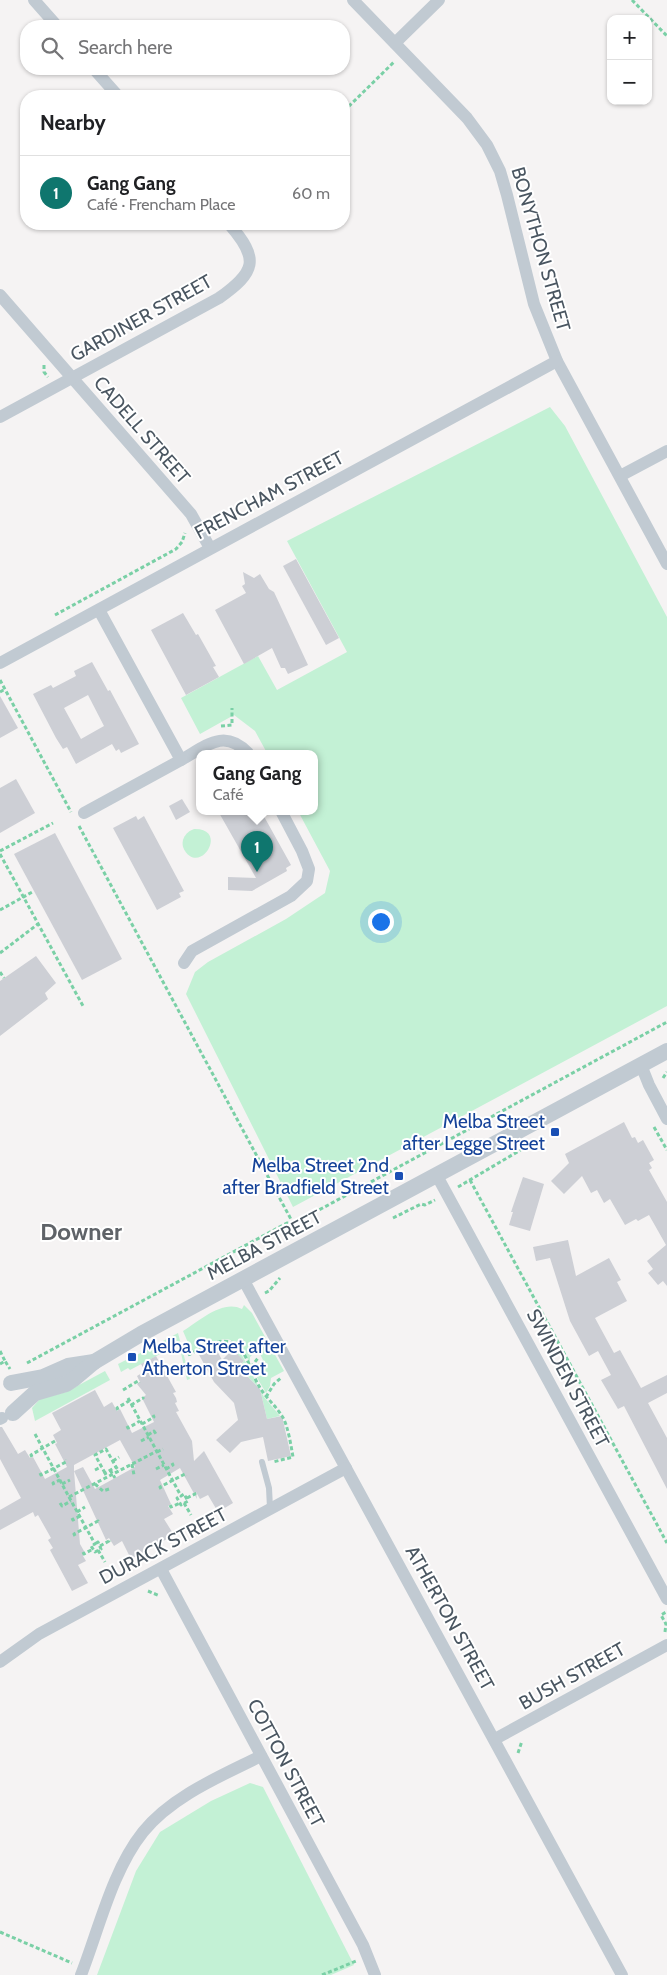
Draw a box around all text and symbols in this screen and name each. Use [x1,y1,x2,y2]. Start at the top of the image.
map controls [607,15,652,105]
button: + [607,15,652,60]
search box [20,20,350,75]
icon: search [38,34,66,62]
text: Search here [78,36,172,59]
button: − [607,60,652,105]
text: Nearby [40,110,106,135]
street label: BONYTHON STREET [507,164,575,334]
text: Gang Gang [87,172,175,195]
text: 1 [53,184,59,203]
text: 60 m [292,184,330,203]
text: Café · Frencham Place [87,195,236,214]
street label: GARDINER STREET [66,270,216,366]
street label: CADELL STREET [89,372,195,488]
street label: FRENCHAM STREET [190,446,348,544]
popup [196,750,318,815]
text: Gang Gang [213,762,301,785]
text: Café [213,785,244,804]
pin: 1 [241,831,273,872]
your location [368,909,394,935]
place label: Melba Street after Legge Street [403,1110,546,1155]
marker: Melba Street after Legge Street [549,1126,561,1138]
place label: Melba Street 2nd after Bradfield Street [223,1154,390,1199]
marker: Melba Street 2nd after Bradfield Street [393,1170,405,1182]
street label: MELBA STREET [203,1205,325,1285]
district label: Downer [40,1217,122,1246]
street label: SWINDEN STREET [522,1305,614,1451]
place label: Melba Street after Atherton Street [142,1335,286,1380]
marker: Melba Street after Atherton Street [126,1351,138,1363]
street label: DURACK STREET [95,1503,231,1589]
street label: ATHERTON STREET [401,1542,499,1694]
street label: BUSH STREET [515,1637,629,1715]
street label: COTTON STREET [243,1695,329,1831]

